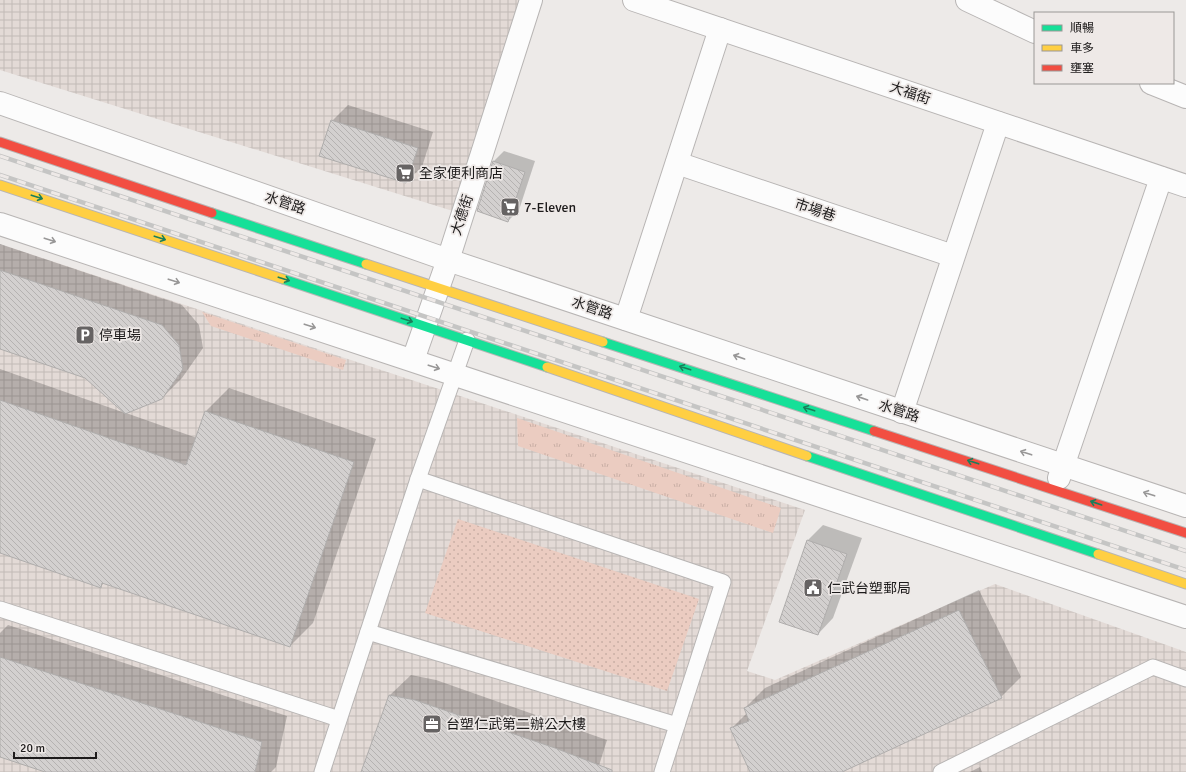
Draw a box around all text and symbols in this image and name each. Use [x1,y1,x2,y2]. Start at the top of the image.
legend [1034,12,1174,84]
text: 順暢 [1070,21,1094,36]
text: 車多 [1070,41,1094,56]
text: 壅塞 [1070,61,1094,76]
street label: 大福街 [887,78,933,108]
supermarket icon: 全家便利商店 [394,162,416,184]
place label: 全家便利商店 [419,165,503,182]
street label: 水管路 [262,188,308,218]
street label: 大德街 [447,192,477,238]
one-way arrow [30,194,43,201]
street label: 市場巷 [792,195,838,225]
supermarket icon: 7-Eleven [499,196,521,218]
place label: 7-Eleven [524,199,576,216]
one-way arrow [154,235,167,242]
one-way arrow [44,237,57,244]
one-way arrow [277,276,290,283]
one-way arrow [167,278,180,285]
street label: 水管路 [569,293,615,323]
one-way arrow [400,317,413,324]
one-way arrow [304,323,316,331]
parking icon: 停車場 [74,324,96,346]
place label: 停車場 [99,327,141,344]
one-way arrow [733,353,746,360]
one-way arrow [427,364,440,371]
one-way arrow [679,364,692,371]
one-way arrow [857,394,869,402]
street label: 水管路 [876,396,922,426]
one-way arrow [803,404,815,412]
one-way arrow [1019,449,1032,456]
one-way arrow [966,458,979,465]
one-way arrow [1143,490,1156,497]
one-way arrow [1090,498,1102,506]
public building icon: 仁武台塑郵局 [802,577,824,599]
place label: 仁武台塑郵局 [827,580,911,597]
office icon: 台塑仁武第二辦公大樓 [421,713,443,735]
place label: 台塑仁武第二辦公大樓 [446,716,586,733]
scale bar [14,734,96,760]
text: 20 m [20,741,45,756]

